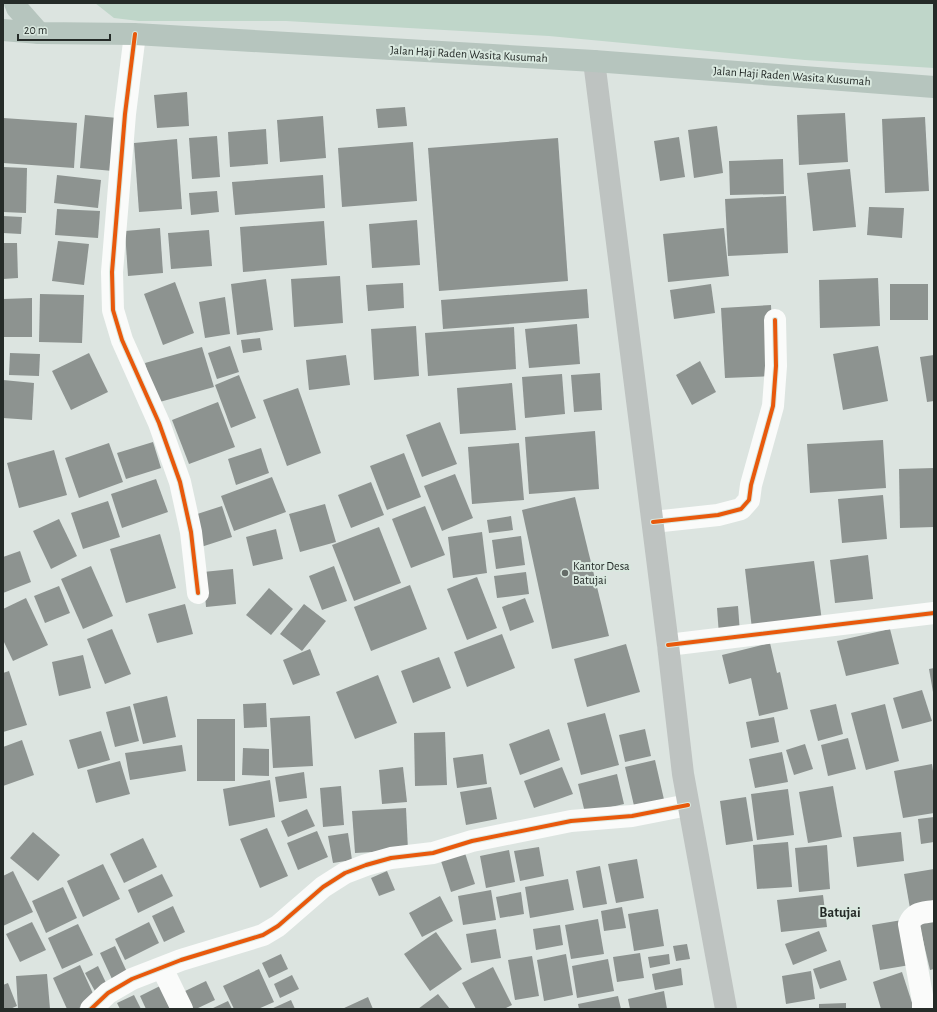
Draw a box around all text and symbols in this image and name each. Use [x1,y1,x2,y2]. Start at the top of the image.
scale bar [18,16,110,42]
text: 20 m [24,24,47,36]
street label: Jalan Haji Raden Wasita Kusumah [390,44,548,65]
street label: Jalan Haji Raden Wasita Kusumah [713,65,871,88]
place label: Kantor Desa Batujai [573,560,630,587]
marker: Kantor Desa Batujai [560,568,570,578]
district label: Batujai [819,906,861,920]

